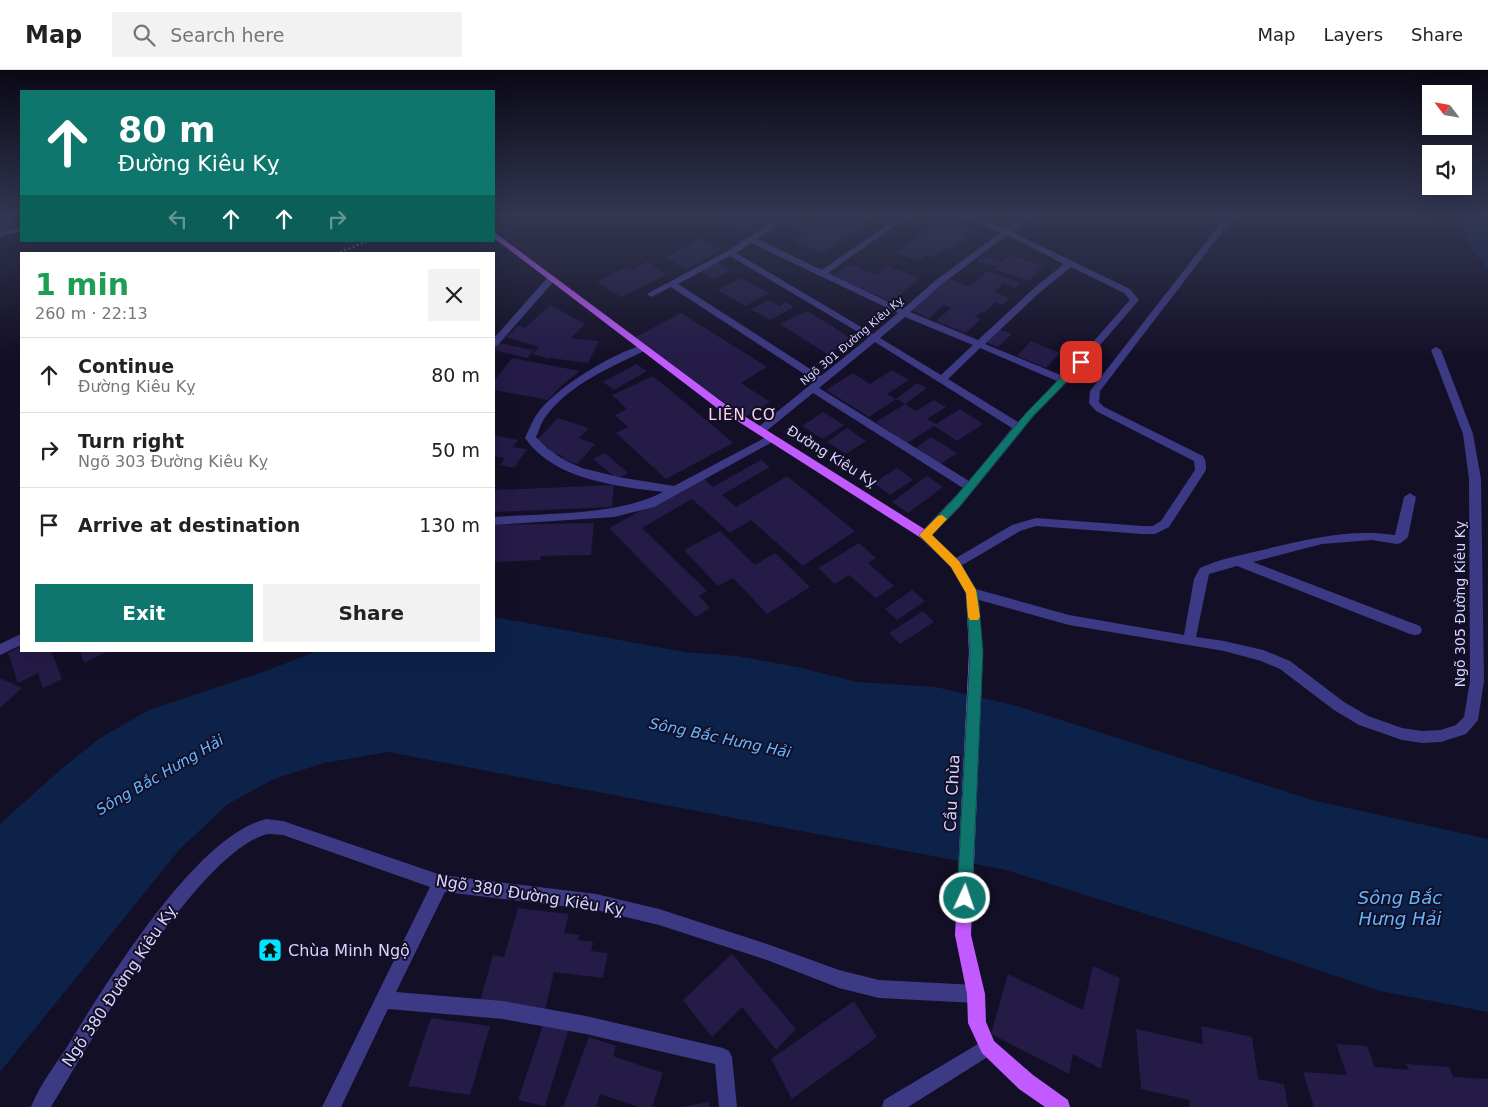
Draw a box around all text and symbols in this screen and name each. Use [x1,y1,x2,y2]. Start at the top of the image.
search box [112,12,462,57]
text: Map [25,21,82,49]
icon: search [130,21,158,49]
text: Search here [170,24,284,46]
text: Map [1257,24,1295,45]
text: Layers [1323,24,1383,45]
text: Share [1411,24,1463,45]
north arrow [1422,85,1472,135]
map controls [1422,85,1472,195]
icon: ahead [35,110,100,175]
text: 80 m [118,110,215,150]
button: sound [1422,145,1472,195]
text: Đường Kiêu Kỵ [118,151,280,176]
icon: left [164,205,192,233]
icon: ahead [217,205,245,233]
icon: ahead [270,205,298,233]
icon: right [323,205,351,233]
text: 1 min [35,267,129,302]
button: close [428,269,480,321]
street label: Ngõ 301 Đường Kiêu Kỵ [798,294,907,388]
text: 260 m · 22:13 [35,304,148,323]
pin [1060,341,1102,383]
icon: arrive [1067,348,1095,376]
text: Continue [78,355,174,377]
icon: ahead [35,361,63,389]
text: 80 m [431,364,480,386]
text: Đường Kiêu Kỵ [78,377,196,396]
district label: LIÊN CƠ [708,405,778,424]
street label: Đường Kiêu Kỵ [784,422,880,490]
text: Turn right [78,430,184,452]
icon: right [35,436,63,464]
text: 50 m [431,439,480,461]
text: Ngõ 303 Đường Kiêu Kỵ [78,452,268,471]
icon: arrive [35,511,63,539]
text: Arrive at destination [78,514,300,536]
text: 130 m [419,514,480,536]
street label: Ngõ 305 Đường Kiêu Kỵ [1452,521,1468,687]
button: Exit [35,584,253,642]
button: Share [263,584,480,642]
water label: Sông Bắc Hưng Hải [648,714,793,762]
water label: Sông Bắc Hưng Hải [93,731,228,819]
street label: Cầu Chùa [940,754,964,832]
street label: Ngõ 380 Đường Kiêu Kỵ [435,871,625,919]
position arrow [938,871,990,923]
water label: Sông Bắc Hưng Hải [1358,887,1442,929]
street label: Ngõ 380 Đường Kiêu Kỵ [58,902,180,1070]
temple icon: Chùa Minh Ngộ [257,937,283,963]
place label: Chùa Minh Ngộ [288,941,410,960]

